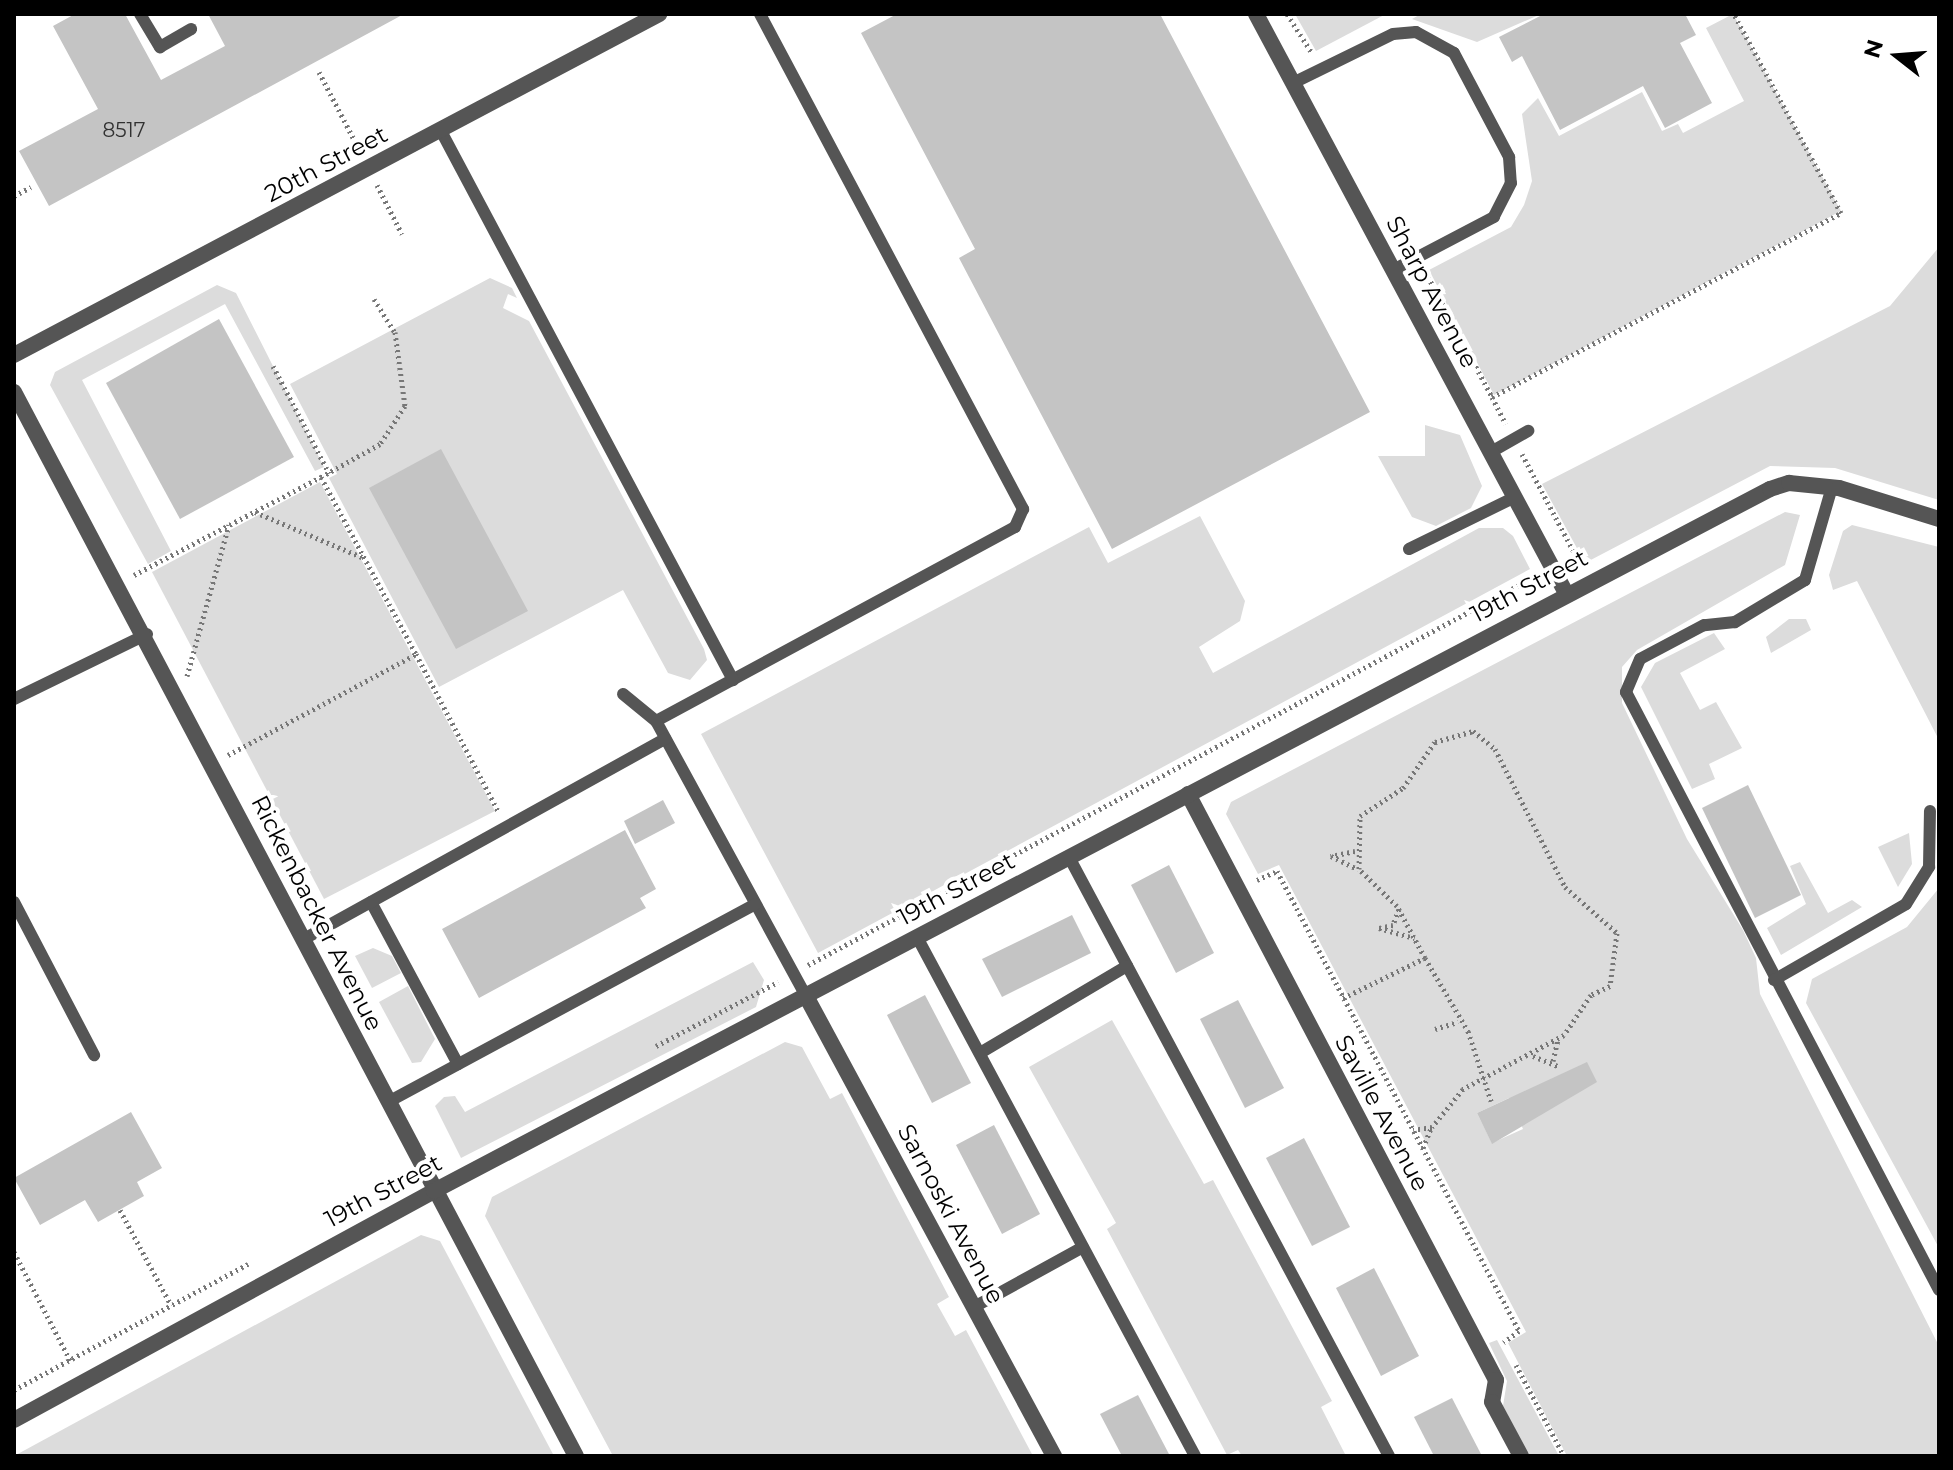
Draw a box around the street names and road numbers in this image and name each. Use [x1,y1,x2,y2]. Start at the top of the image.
street label: 20th Street [260,120,392,208]
street label: Sharp Avenue [1380,211,1484,373]
street label: 19th Street [1466,543,1592,629]
street label: Rickenbacker Avenue [245,791,389,1035]
street label: 19th Street [893,846,1019,932]
street label: Saville Avenue [1329,1030,1435,1196]
street label: Sarnoski Avenue [892,1119,1010,1309]
street label: 19th Street [320,1148,446,1234]

